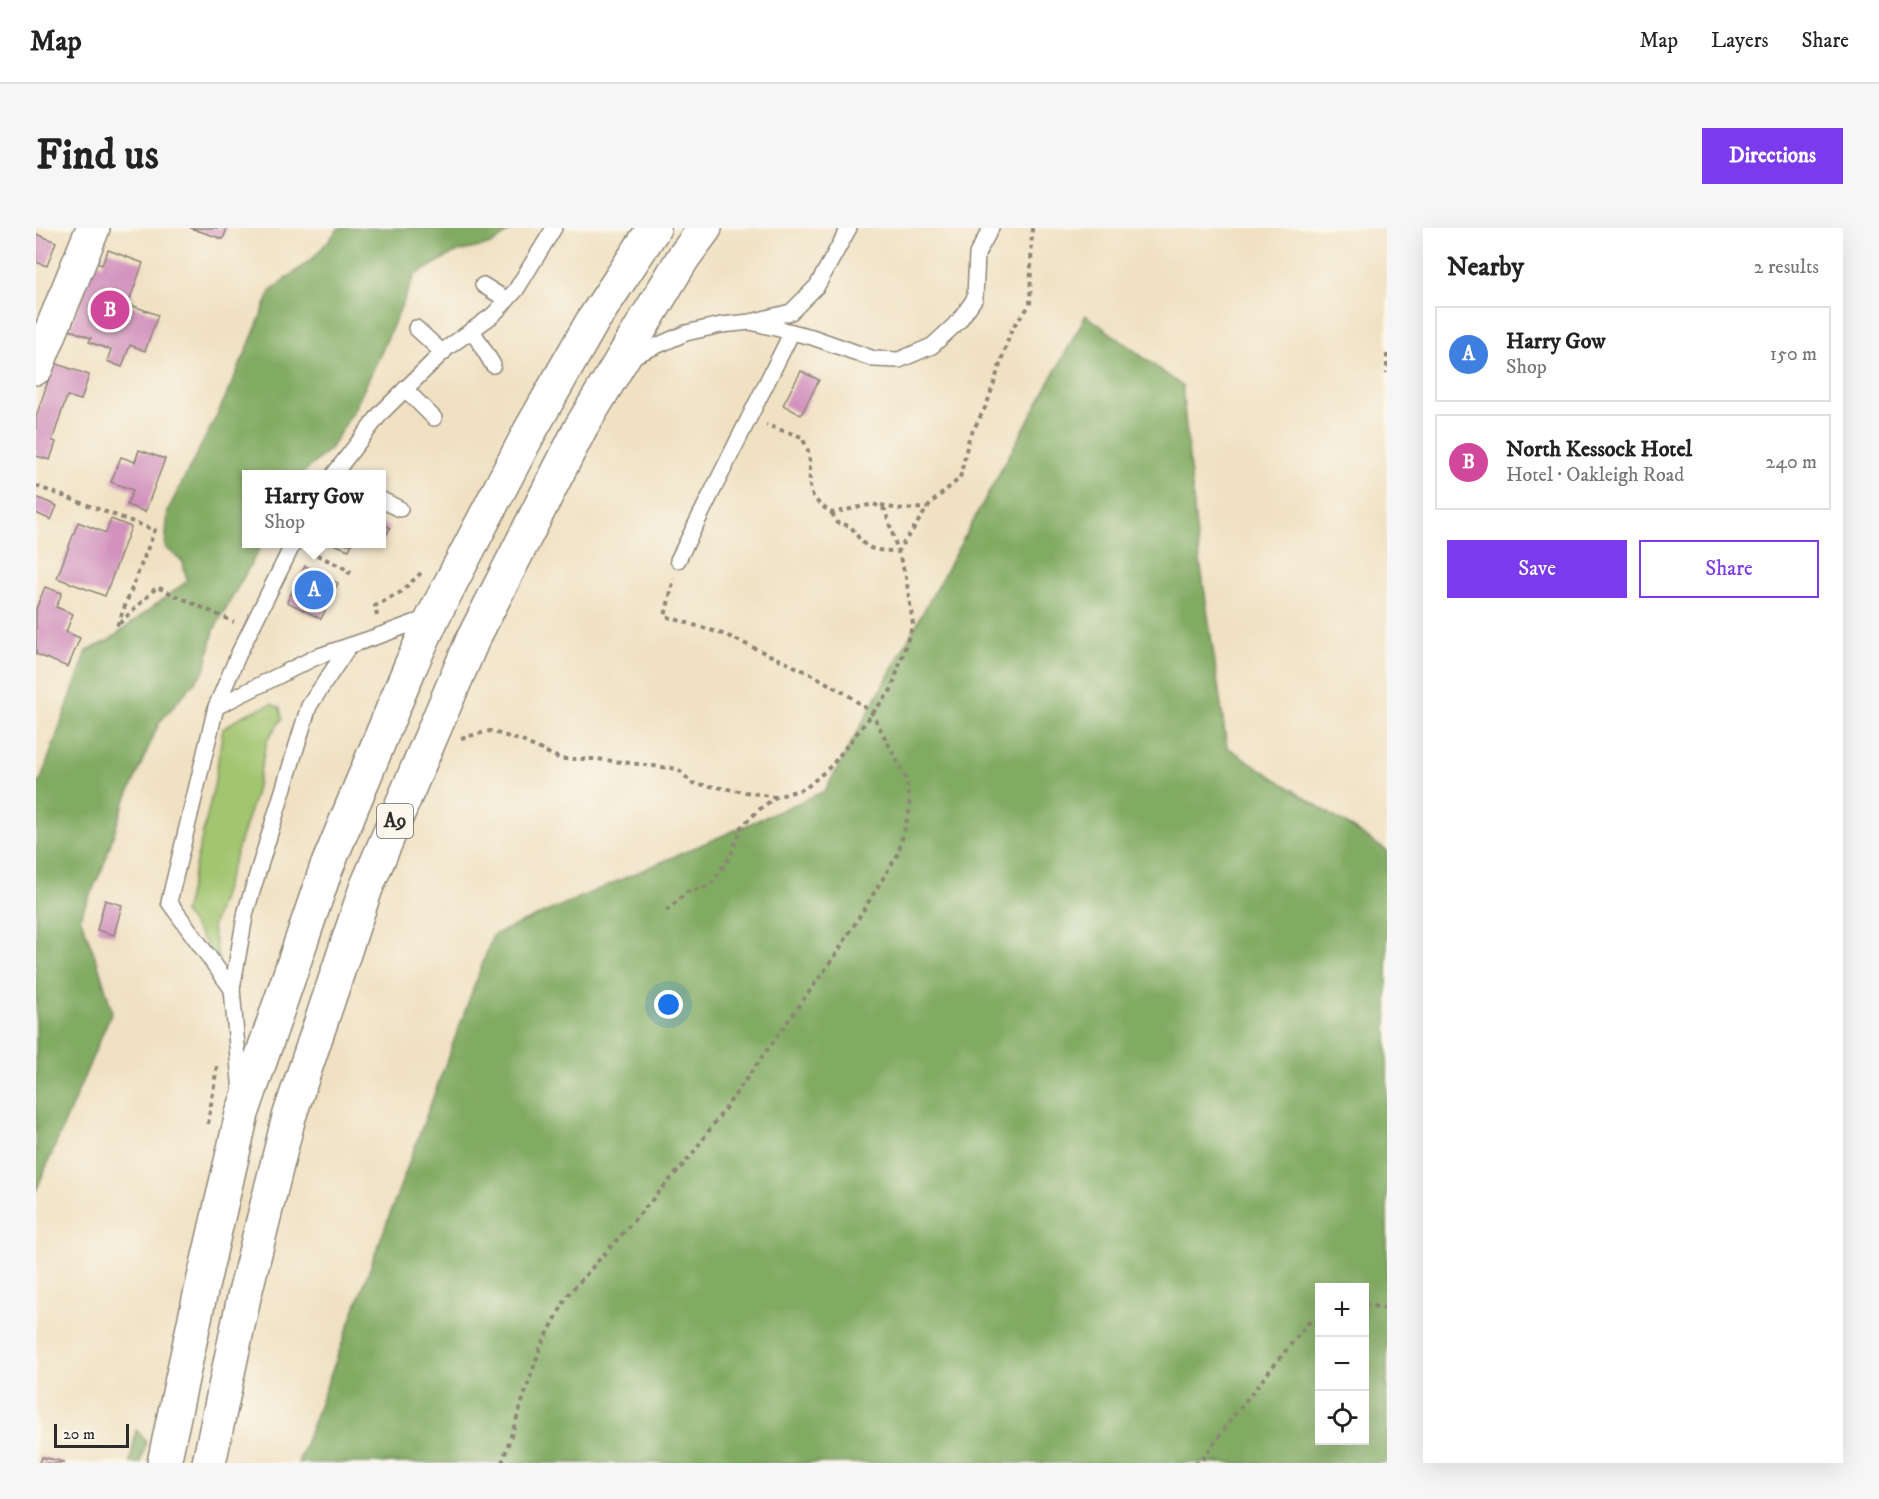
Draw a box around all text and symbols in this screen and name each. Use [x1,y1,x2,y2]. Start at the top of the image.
text: Map [30,24,82,59]
text: Map [1639,28,1678,54]
text: Layers [1711,28,1769,54]
text: Share [1802,28,1849,54]
button: Directions [1702,128,1843,184]
text: Find us [36,130,159,182]
text: Nearby [1447,251,1524,284]
text: 2 results [1754,255,1819,280]
pin: B [90,288,130,332]
text: Harry Gow [1506,328,1605,355]
text: A [1462,342,1475,367]
text: 150 m [1770,342,1817,367]
text: Shop [1506,355,1547,380]
text: North Kessock Hotel [1506,436,1692,463]
text: B [1462,450,1475,475]
text: 240 m [1766,450,1817,475]
text: Hotel · Oakleigh Road [1506,463,1684,488]
popup [242,470,386,548]
text: Harry Gow [264,483,364,510]
text: Shop [264,510,305,535]
button: Save [1447,540,1627,598]
button: Share [1639,540,1819,598]
pin: A [294,568,334,613]
road number: A9 [377,804,413,838]
your location [654,990,683,1019]
map controls [1315,1283,1369,1445]
button: + [1315,1283,1369,1337]
button: − [1315,1337,1369,1391]
button: locate [1315,1391,1369,1445]
scale bar [54,1421,129,1448]
text: 20 m [63,1424,95,1444]

